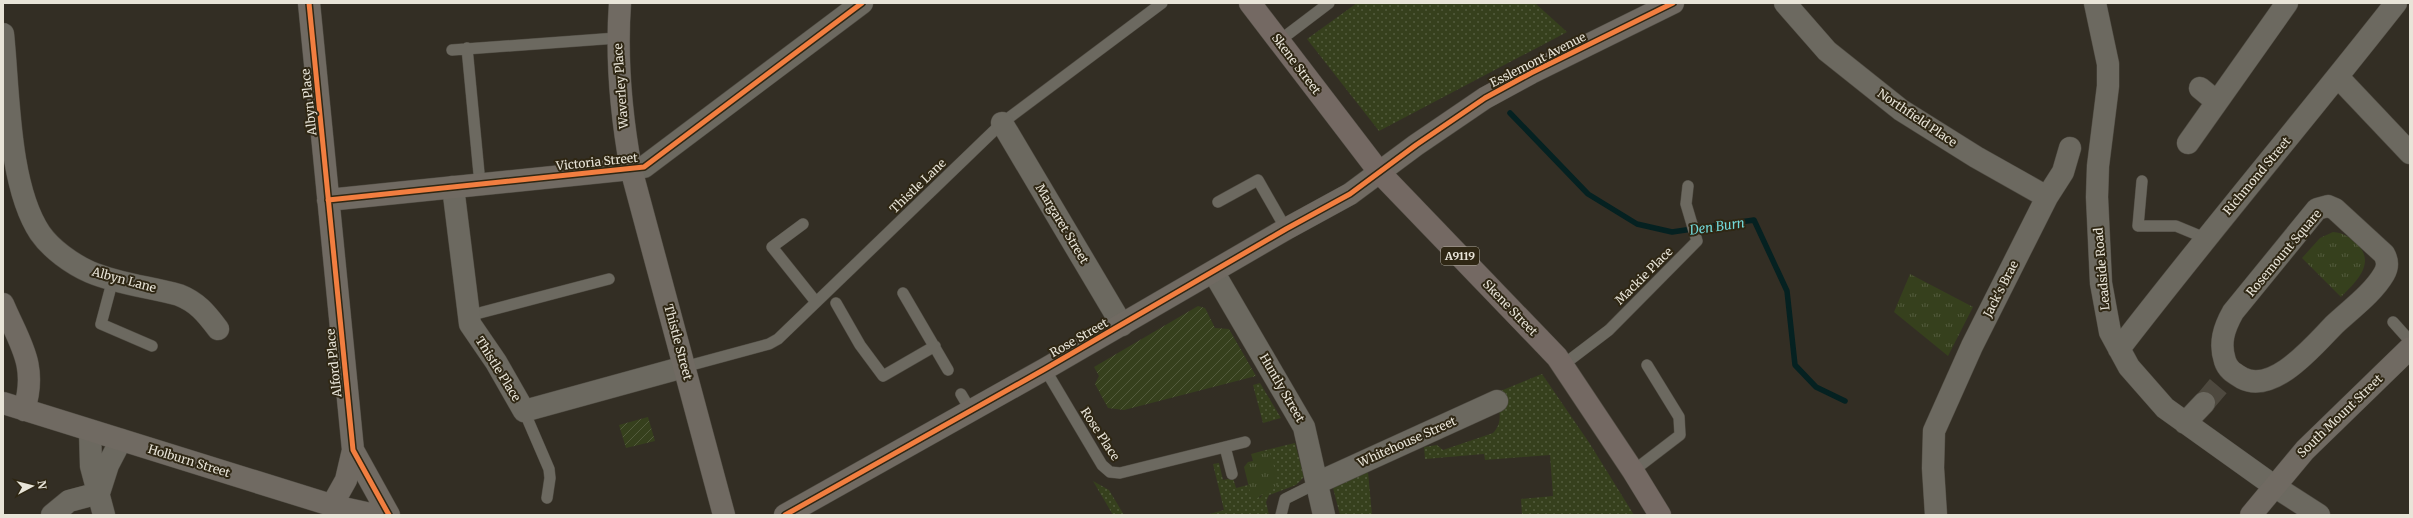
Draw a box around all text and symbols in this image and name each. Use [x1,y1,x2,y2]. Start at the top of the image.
street label: Esslemont Avenue [1487,29,1588,90]
street label: Skene Street [1269,30,1324,97]
street label: Waverley Place [610,43,631,130]
street label: Albyn Place [298,68,320,137]
street label: Northfield Place [1875,85,1960,150]
street label: Richmond Street [2220,133,2294,218]
street label: Victoria Street [554,150,639,173]
street label: Thistle Lane [887,155,949,216]
street label: Margaret Street [1033,181,1092,267]
street label: Rosemount Square [2243,206,2324,299]
water label: Den Burn [1687,214,1746,239]
street label: Leadside Road [2090,227,2113,311]
street label: Mackie Place [1612,244,1675,307]
road number: A9119 [1441,247,1479,265]
street label: Jack's Brae [1979,258,2021,320]
street label: Albyn Lane [90,264,158,295]
street label: Skene Street [1480,277,1541,339]
street label: Thistle Street [661,302,696,382]
street label: Rose Street [1047,315,1111,360]
street label: Alford Place [322,328,345,399]
street label: Thistle Place [473,334,524,404]
street label: Huntly Street [1257,351,1308,425]
street label: South Mount Street [2294,371,2386,460]
street label: Rose Place [1078,404,1123,463]
street label: Whitehouse Street [1354,413,1459,470]
street label: Holburn Street [146,441,232,480]
north arrow [12,466,52,506]
text: N [34,480,49,490]

